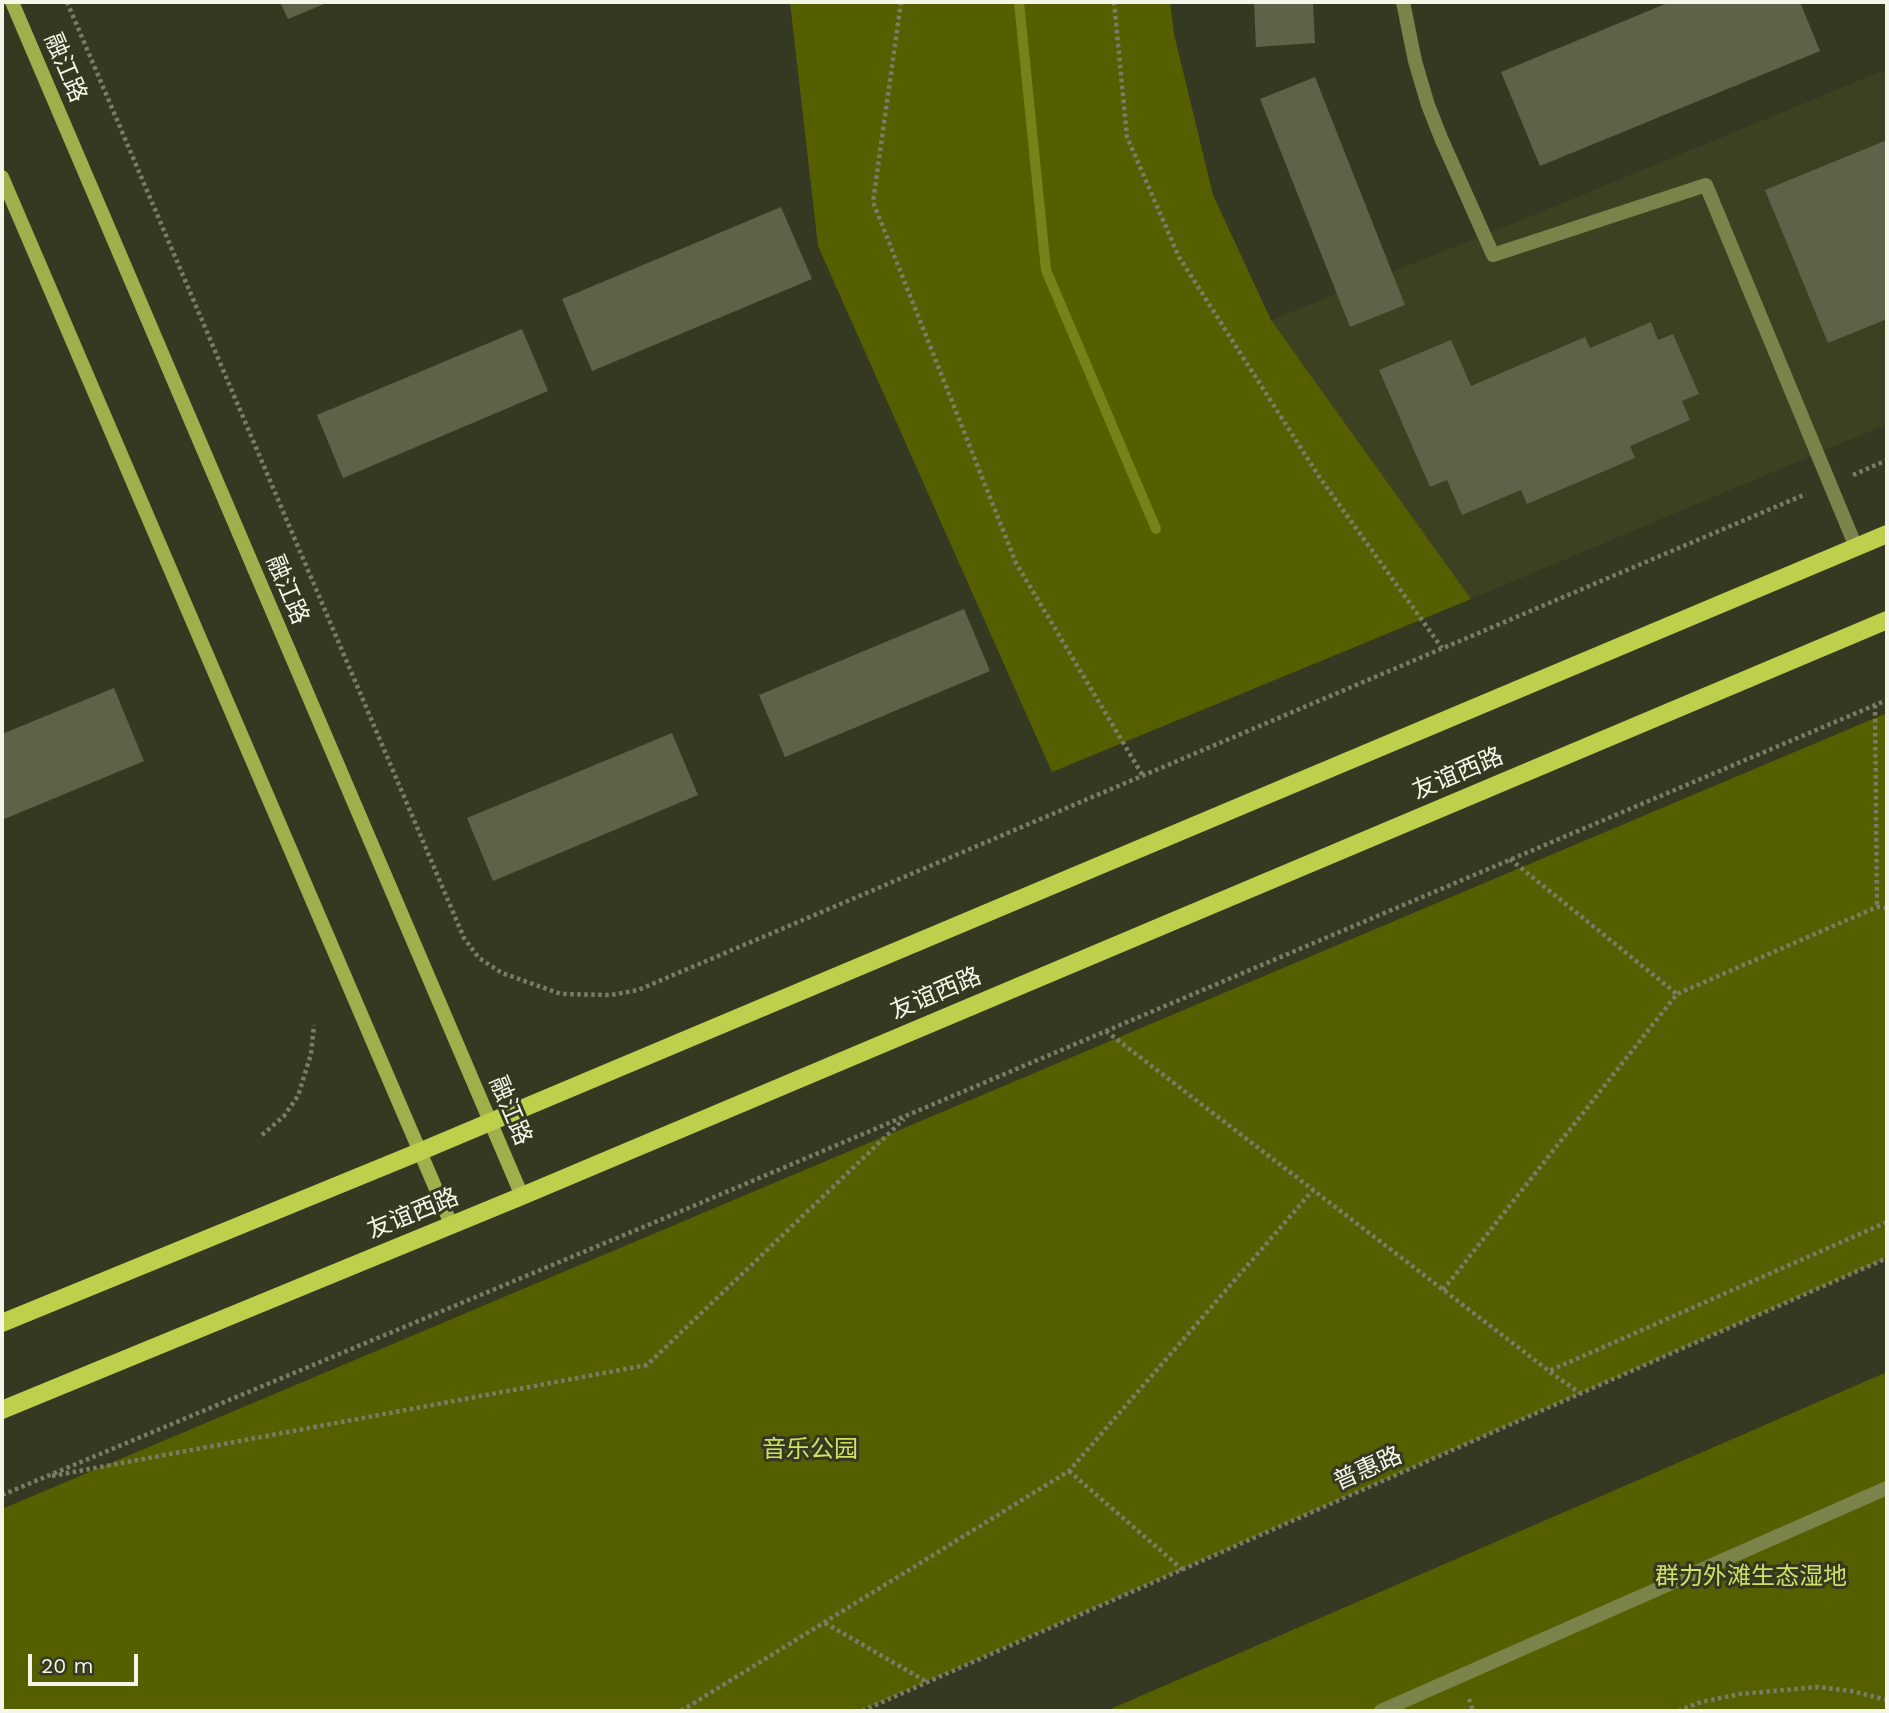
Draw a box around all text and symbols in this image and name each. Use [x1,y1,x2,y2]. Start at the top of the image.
street label: 融江路 [38,29,92,107]
street label: 融江路 [260,551,314,629]
street label: 友谊西路 [1408,742,1508,806]
street label: 友谊西路 [886,962,986,1026]
street label: 融江路 [483,1072,537,1150]
street label: 友谊西路 [363,1183,463,1245]
park label: 音乐公园 [762,1436,858,1464]
street label: 普惠路 [1329,1441,1407,1497]
park label: 群力外滩生态湿地 [1655,1563,1847,1591]
scale bar [32,1640,142,1684]
text: 20 m [41,1653,93,1678]

